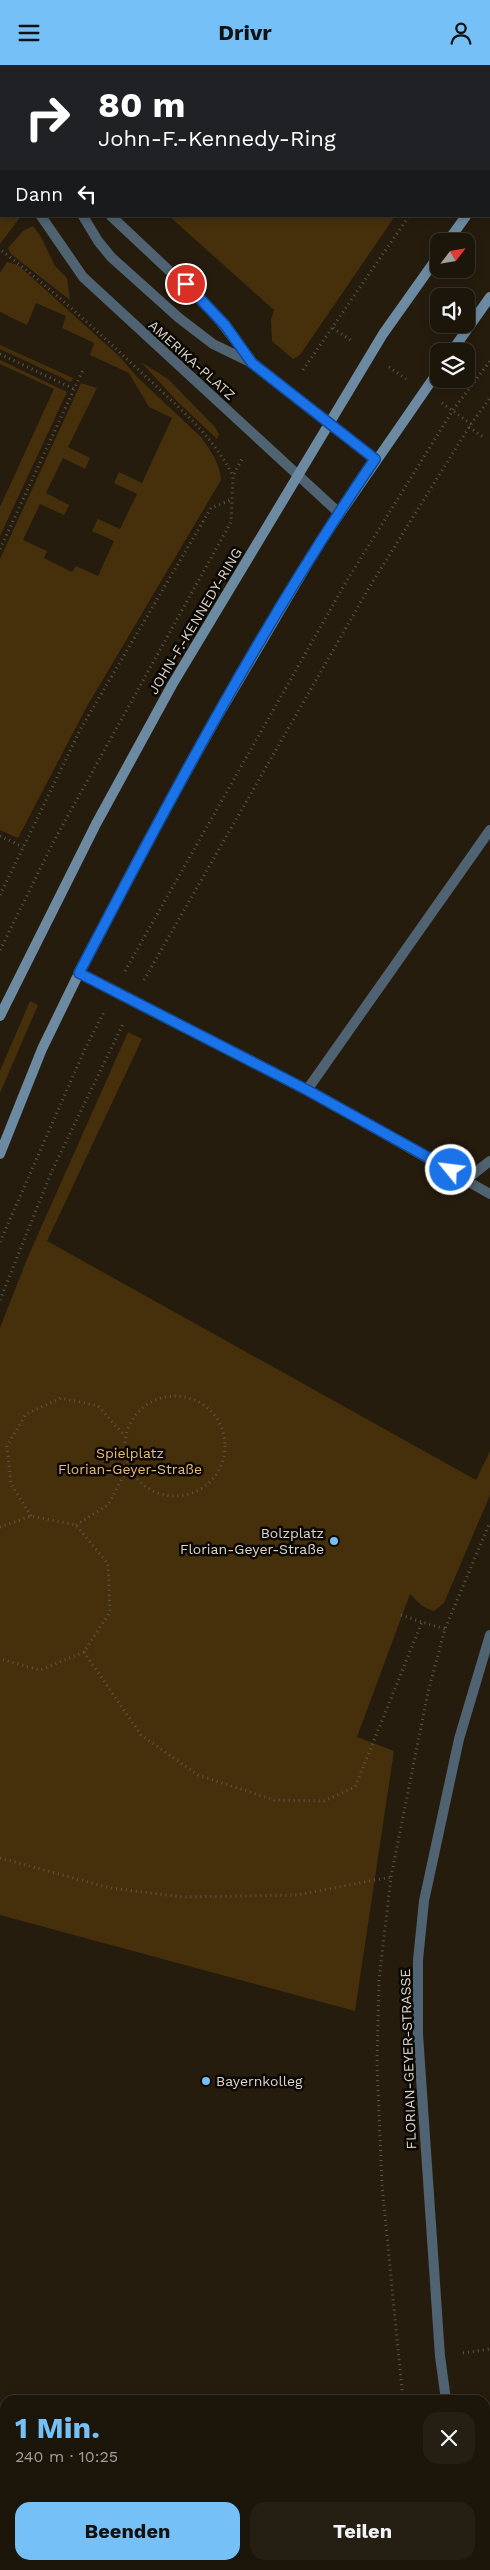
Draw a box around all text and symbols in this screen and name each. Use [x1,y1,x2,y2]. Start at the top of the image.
icon: menu [15,19,43,47]
icon: person [447,19,475,47]
text: Drivr [218,20,272,45]
text: 80 m [98,84,185,126]
icon: right [15,85,80,150]
text: John-F.-Kennedy-Ring [98,126,336,151]
icon: left [73,180,101,208]
text: Dann [15,183,63,206]
north arrow [430,233,475,277]
map controls [430,233,475,388]
pin [165,263,207,305]
icon: arrive [172,270,200,298]
button: sound [430,288,475,333]
street label: AMERIKA-PLATZ [145,317,239,403]
button: layers [430,343,475,388]
street label: JOHN-F.-KENNEDY-RING [145,545,245,697]
position arrow [424,1143,476,1195]
park label: Spielplatz Florian-Geyer-Straße [58,1445,202,1477]
place label: Bolzplatz Florian-Geyer-Straße [180,1525,324,1557]
marker: Bolzplatz Florian-Geyer-Straße [328,1535,340,1547]
street label: FLORIAN-GEYER-STRASSE [397,1968,419,2150]
place label: Bayernkolleg [216,2073,303,2089]
marker: Bayernkolleg [200,2075,212,2087]
text: 1 Min. [15,2410,100,2445]
button: close [423,2412,475,2464]
text: 240 m · 10:25 [15,2447,118,2466]
button: Beenden [15,2502,240,2560]
button: Teilen [250,2502,475,2560]

